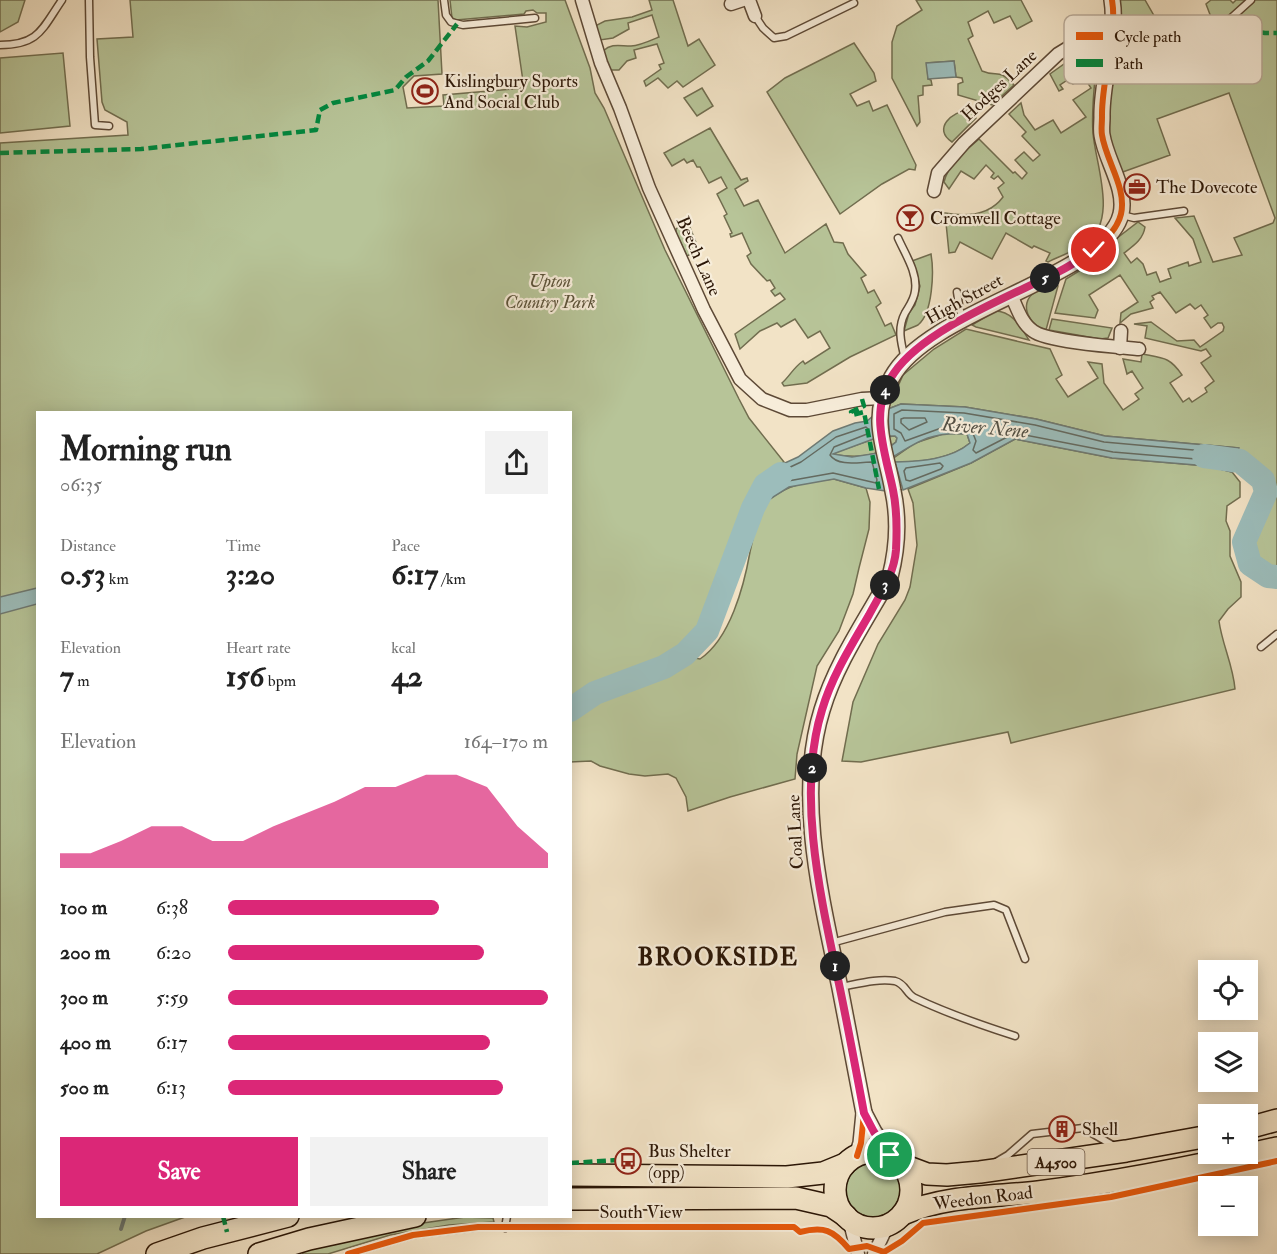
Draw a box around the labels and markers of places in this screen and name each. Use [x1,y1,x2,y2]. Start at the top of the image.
place label: Kislingbury Sports And Social Club [443,70,578,114]
sports icon: Kislingbury Sports And Social Club [410,76,440,106]
office icon: The Dovecote [1122,172,1152,202]
place label: The Dovecote [1156,176,1258,199]
bar icon: Cromwell Cottage [895,203,925,233]
place label: Cromwell Cottage [930,207,1061,230]
pin [1068,224,1119,275]
pin: 5 [1030,263,1060,293]
pin: 4 [870,375,900,405]
pin: 3 [870,570,900,600]
pin: 2 [797,753,827,783]
pin: 1 [820,951,850,981]
building icon: Shell [1047,1114,1077,1144]
place label: Shell [1082,1118,1119,1141]
pin [864,1129,915,1180]
place label: Bus Shelter (opp) [648,1140,731,1184]
bus stop icon: Bus Shelter (opp) [613,1146,643,1176]

